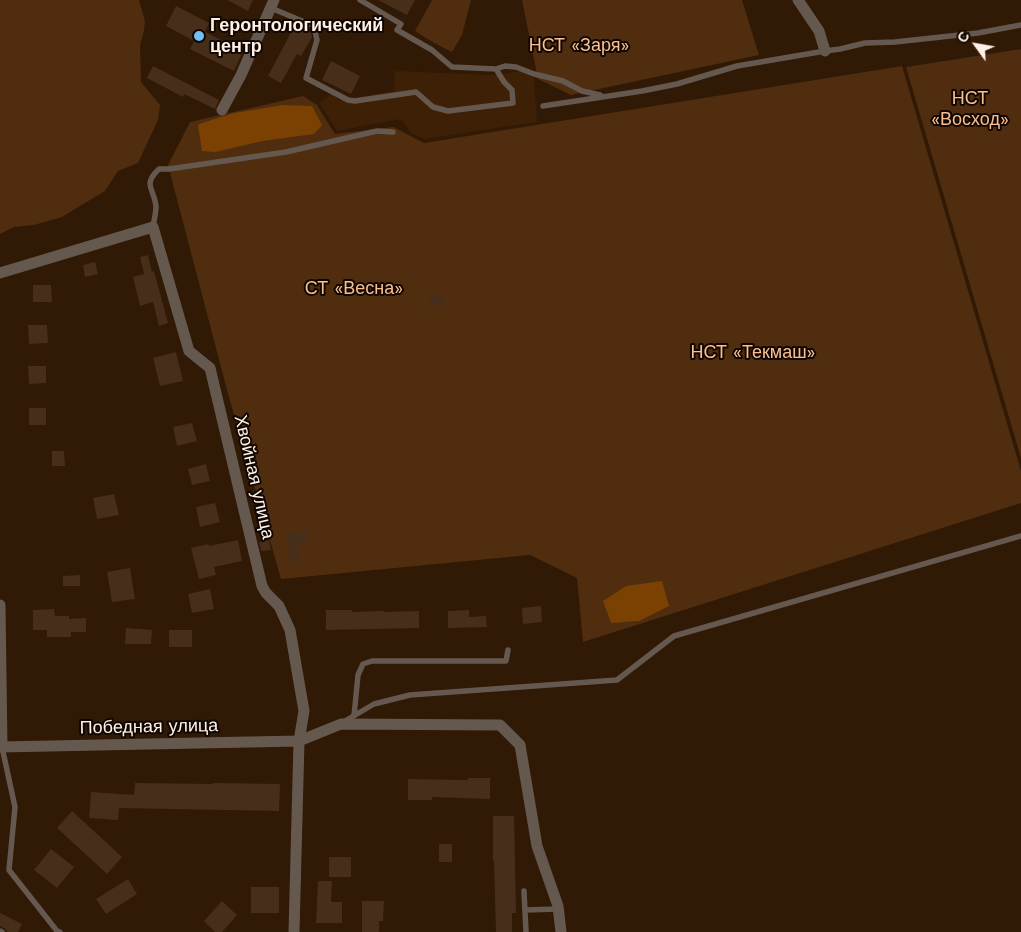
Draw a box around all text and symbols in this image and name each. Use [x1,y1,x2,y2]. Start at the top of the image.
place label: Геронтологический центр [210,15,383,58]
north arrow [951,20,1001,70]
marker: Геронтологический центр [192,29,206,43]
text: С [954,29,973,46]
park label: НСТ «Заря» [529,35,629,57]
park label: НСТ «Восход» [931,88,1009,130]
park label: СТ «Весна» [305,278,403,300]
park label: НСТ «Текмаш» [691,342,815,364]
street label: Хвойная улица [229,413,279,541]
street label: Победная улица [80,715,218,739]

